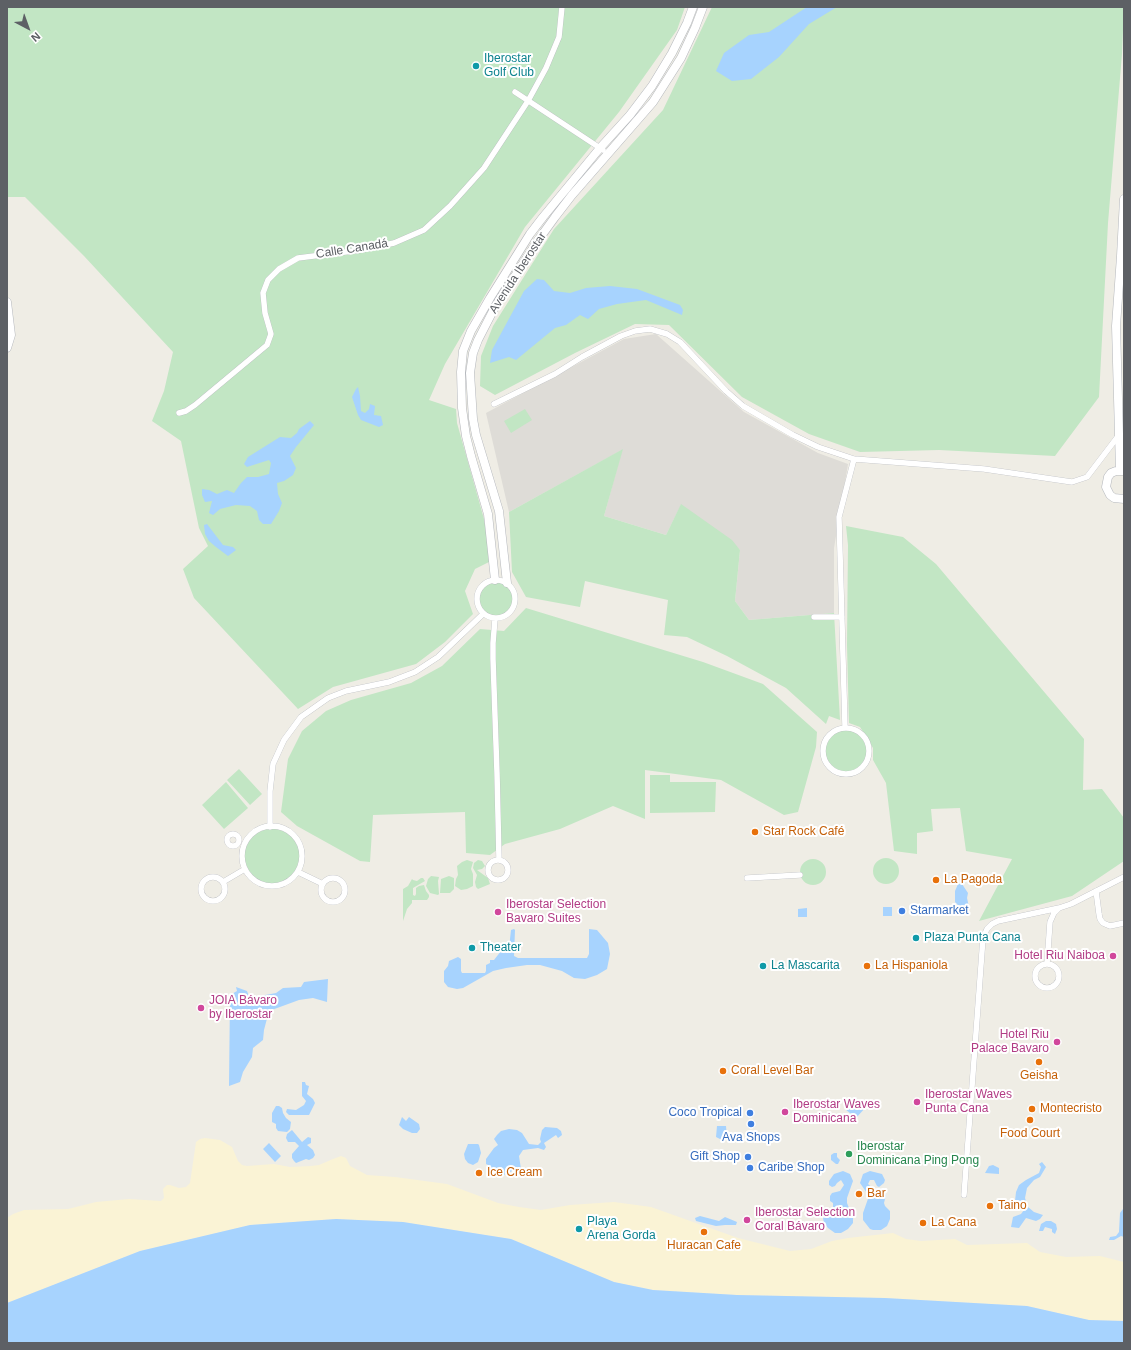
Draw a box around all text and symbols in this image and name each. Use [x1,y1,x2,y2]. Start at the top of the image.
north arrow [8,8,48,48]
text: N [29,30,43,44]
place label: Iberostar Golf Club [484,52,534,80]
marker: Iberostar Golf Club [471,61,481,71]
street label: Avenida Iberostar [486,230,550,316]
street label: Calle Canadá [315,236,389,262]
place label: Star Rock Café [763,825,844,839]
marker: Star Rock Café [750,827,760,837]
place label: La Pagoda [944,873,1002,887]
marker: La Pagoda [931,875,941,885]
place label: Iberostar Selection Bavaro Suites [506,898,606,926]
place label: Starmarket [910,904,969,918]
marker: Starmarket [897,906,907,916]
marker: Iberostar Selection Bavaro Suites [493,907,503,917]
place label: Plaza Punta Cana [924,931,1021,945]
marker: Plaza Punta Cana [911,933,921,943]
place label: Theater [480,941,521,955]
marker: Theater [467,943,477,953]
place label: Hotel Riu Naiboa [1014,949,1105,963]
marker: Hotel Riu Naiboa [1108,951,1118,961]
place label: La Mascarita [771,959,840,973]
place label: La Hispaniola [875,959,948,973]
marker: La Mascarita [758,961,768,971]
marker: La Hispaniola [862,961,872,971]
place label: JOIA Bávaro by Iberostar [209,994,277,1022]
marker: JOIA Bávaro by Iberostar [196,1003,206,1013]
place label: Hotel Riu Palace Bavaro [971,1028,1049,1056]
marker: Hotel Riu Palace Bavaro [1052,1037,1062,1047]
marker: Geisha [1034,1057,1044,1067]
place label: Coral Level Bar [731,1064,814,1078]
marker: Coral Level Bar [718,1066,728,1076]
place label: Geisha [1020,1069,1058,1083]
place label: Iberostar Waves Punta Cana [925,1088,1012,1116]
marker: Iberostar Waves Punta Cana [912,1097,922,1107]
place label: Iberostar Waves Dominicana [793,1098,880,1126]
place label: Montecristo [1040,1102,1102,1116]
marker: Montecristo [1027,1104,1037,1114]
place label: Coco Tropical [668,1106,742,1120]
marker: Iberostar Waves Dominicana [780,1107,790,1117]
marker: Coco Tropical [745,1108,755,1118]
marker: Food Court [1025,1115,1035,1125]
marker: Ava Shops [746,1119,756,1129]
place label: Food Court [1000,1127,1060,1141]
place label: Ava Shops [722,1131,780,1145]
place label: Iberostar Dominicana Ping Pong [857,1140,979,1168]
marker: Iberostar Dominicana Ping Pong [844,1149,854,1159]
place label: Gift Shop [690,1150,740,1164]
marker: Gift Shop [743,1152,753,1162]
place label: Caribe Shop [758,1161,825,1175]
marker: Caribe Shop [745,1163,755,1173]
place label: Ice Cream [487,1166,542,1180]
marker: Ice Cream [474,1168,484,1178]
place label: Bar [867,1187,886,1201]
marker: Bar [854,1189,864,1199]
place label: Taino [998,1199,1027,1213]
marker: Taino [985,1201,995,1211]
place label: Iberostar Selection Coral Bávaro [755,1206,855,1234]
place label: Playa Arena Gorda [587,1215,656,1243]
marker: Iberostar Selection Coral Bávaro [742,1215,752,1225]
place label: La Cana [931,1216,976,1230]
marker: La Cana [918,1218,928,1228]
marker: Playa Arena Gorda [574,1224,584,1234]
marker: Huracan Cafe [699,1227,709,1237]
place label: Huracan Cafe [667,1239,741,1253]

